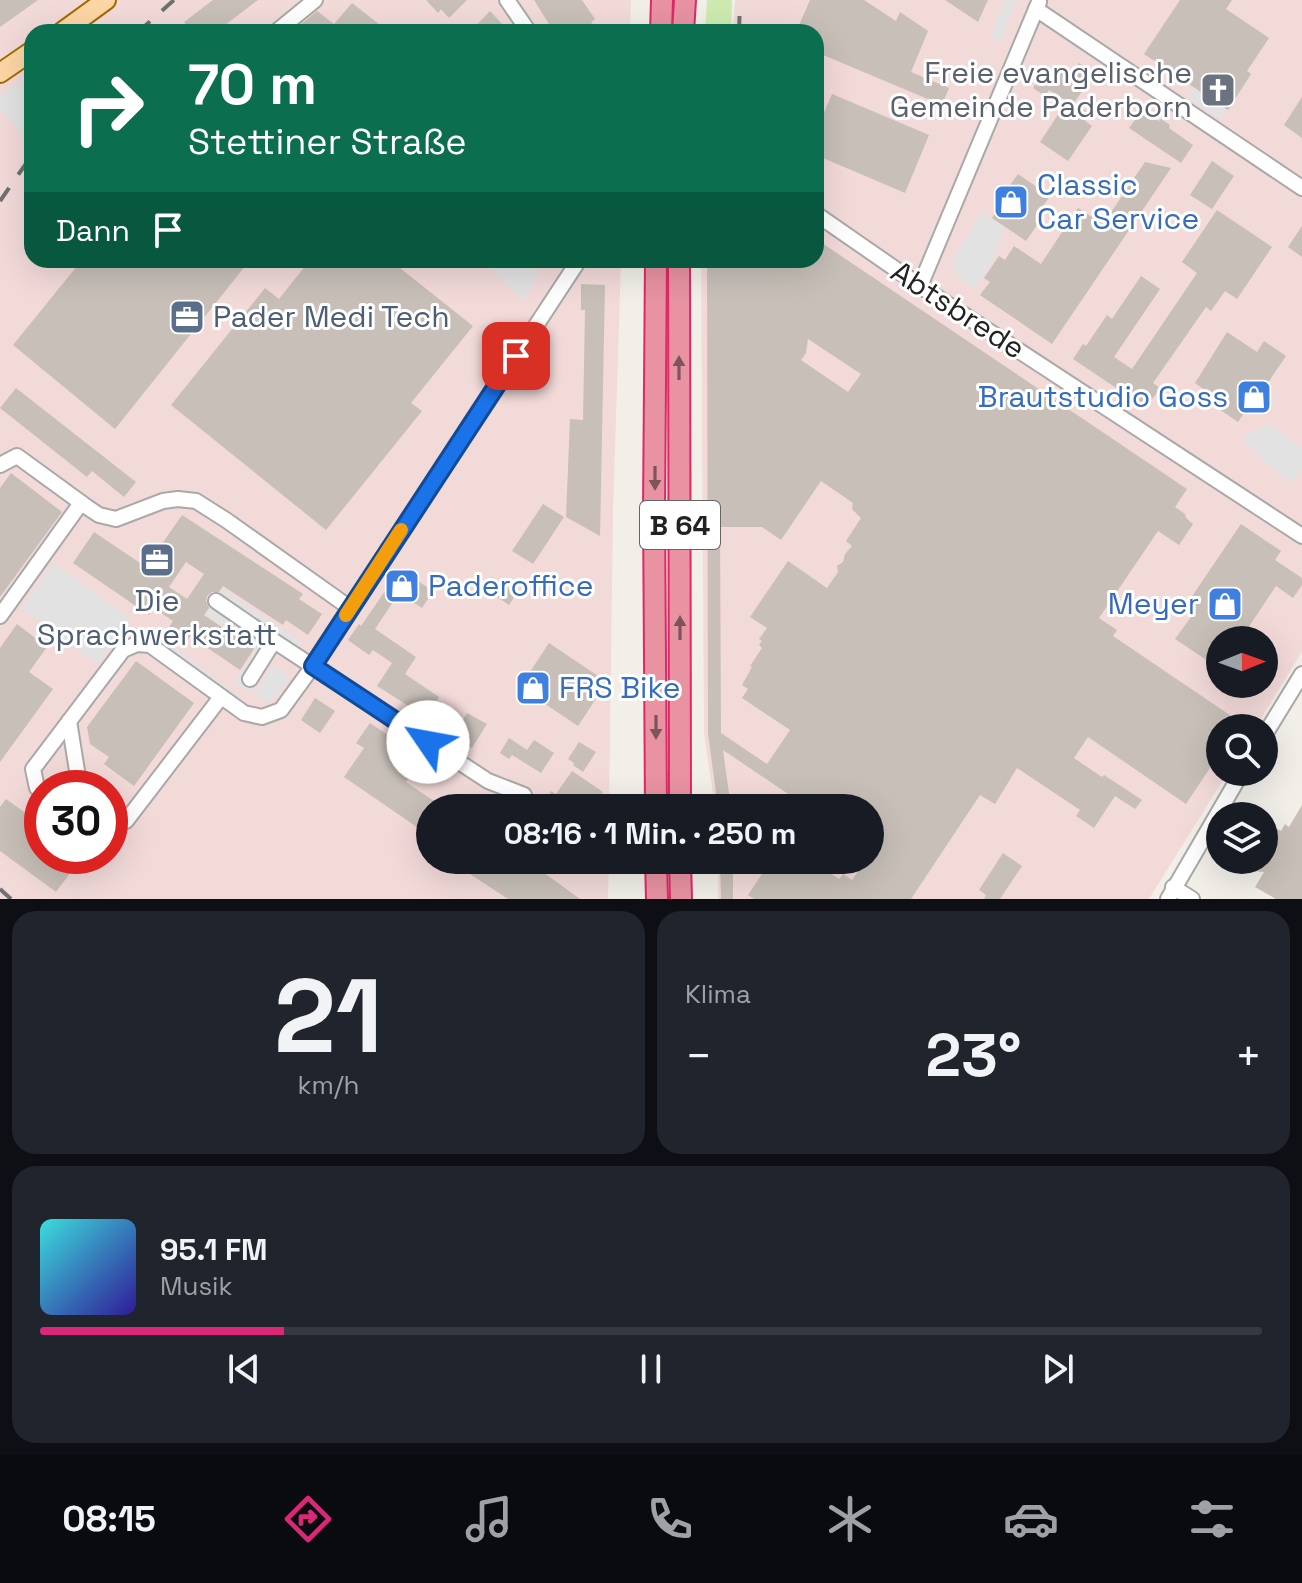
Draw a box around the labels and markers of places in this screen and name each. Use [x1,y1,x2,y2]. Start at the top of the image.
place label: Freie evangelische Gemeinde Paderborn [890,53,1192,126]
church icon: Freie evangelische Gemeinde Paderborn [1199,71,1237,109]
place label: Classic Car Service [1037,165,1199,238]
shop icon: Classic Car Service [992,183,1030,221]
place label: Pader Medi Tech [213,297,450,336]
office icon: Pader Medi Tech [168,298,206,336]
pin [482,322,550,390]
place label: Brautstudio Goss [978,377,1228,416]
shop icon: Brautstudio Goss [1235,378,1273,416]
office icon: Die Sprachwerkstatt [138,541,176,579]
place label: Paderoffice [428,566,594,605]
shop icon: Paderoffice [383,567,421,605]
place label: Die Sprachwerkstatt [37,581,277,654]
place label: Meyer [1108,584,1199,623]
shop icon: Meyer [1206,585,1244,623]
place label: FRS Bike [559,668,681,707]
shop icon: FRS Bike [514,669,552,707]

